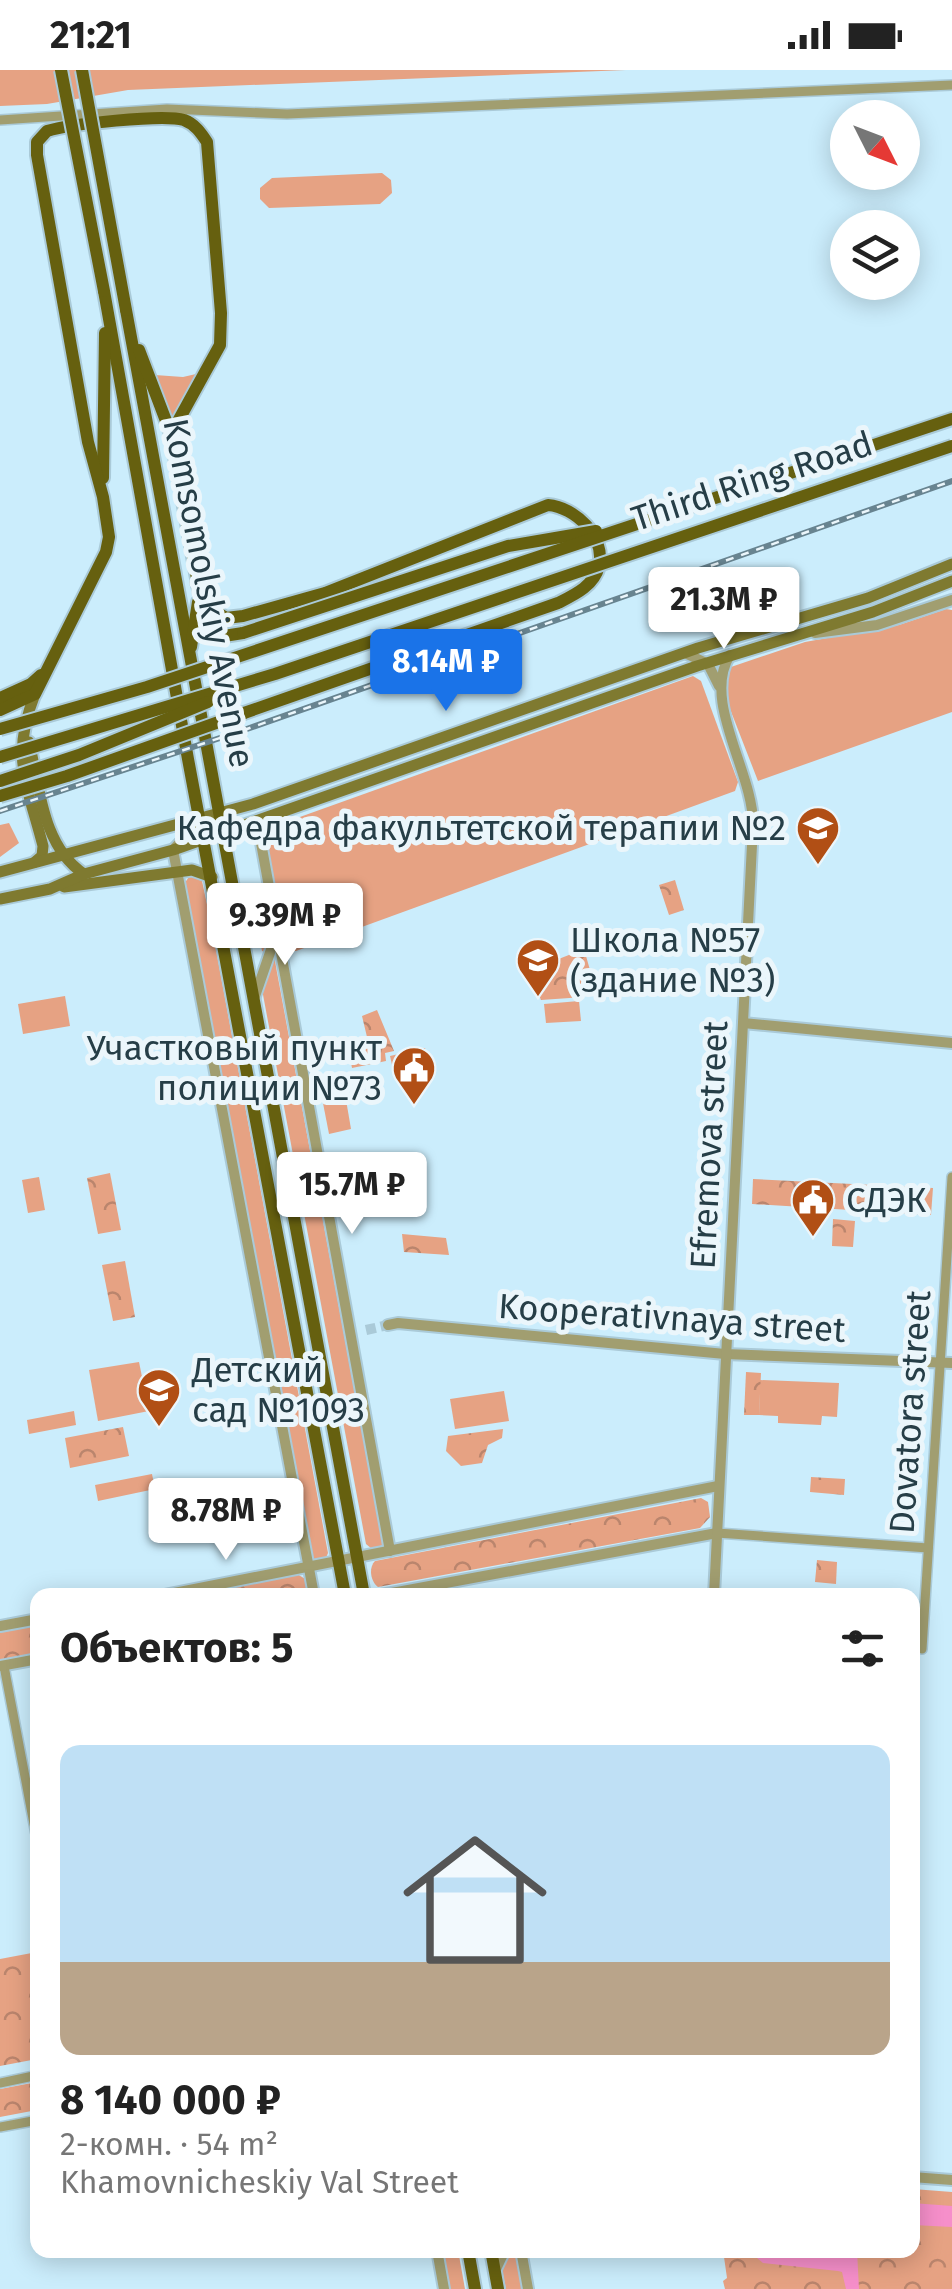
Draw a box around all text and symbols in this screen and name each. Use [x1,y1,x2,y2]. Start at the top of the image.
text: 21:21 [50,12,132,58]
north arrow [830,100,920,190]
map controls [830,100,920,300]
button: layers [830,210,920,300]
street label: Komsomolskiy Avenue [155,415,263,771]
street label: Third Ring Road [626,422,878,540]
pin: 21.3M ₽ [632,567,816,652]
text: 21.3M ₽ [670,580,778,618]
pin: 8.14M ₽ [354,629,538,714]
text: 8.14M ₽ [392,642,500,680]
school or university icon: Кафедра факультетской терапии №2 [795,805,841,866]
place label: Кафедра факультетской терапии №2 [176,807,786,849]
pin: 9.39M ₽ [193,883,377,968]
text: 9.39M ₽ [229,896,341,934]
place label: Школа №57 (здание №3) [570,919,775,1001]
school or university icon: Школа №57 (здание №3) [515,937,561,998]
street label: Efremova street [682,1019,737,1270]
place label: Участковый пункт полиции №73 [87,1027,382,1109]
public building icon: Участковый пункт полиции №73 [391,1045,437,1106]
pin: 15.7M ₽ [260,1152,444,1237]
text: 15.7M ₽ [299,1165,405,1203]
public building icon: СДЭК [790,1177,836,1238]
place label: СДЭК [846,1179,927,1221]
street label: Kooperativnaya street [497,1285,847,1351]
street label: Dovatora street [881,1289,939,1535]
place label: Детский сад №1093 [191,1349,365,1431]
school or university icon: Детский сад №1093 [136,1367,182,1428]
pin: 8.78M ₽ [134,1478,318,1563]
text: 8.78M ₽ [170,1491,282,1529]
icon: filters [835,1621,890,1676]
text: Объектов: 5 [60,1623,293,1673]
icon: home [385,1810,565,1990]
text: 8 140 000 ₽ [60,2075,281,2125]
text: 2-комн. · 54 m² [60,2125,278,2163]
text: Khamovnicheskiy Val Street [60,2163,459,2201]

